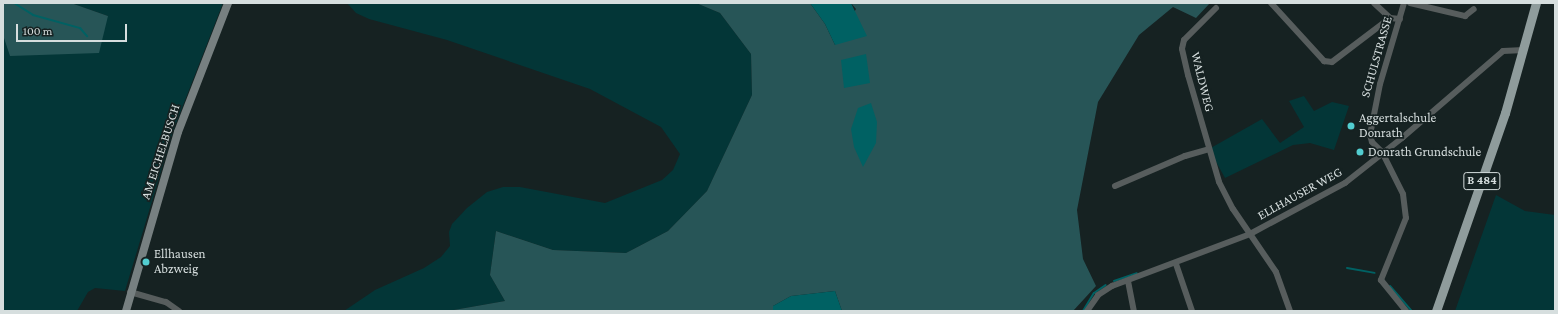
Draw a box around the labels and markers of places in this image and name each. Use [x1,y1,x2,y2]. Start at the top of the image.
place label: Aggertalschule Donrath [1359,111,1436,142]
marker: Aggertalschule Donrath [1346,121,1356,131]
place label: Donrath Grundschule [1368,144,1481,160]
marker: Donrath Grundschule [1355,147,1365,157]
place label: Ellhausen Abzweig [154,247,206,278]
marker: Ellhausen Abzweig [141,257,151,267]

